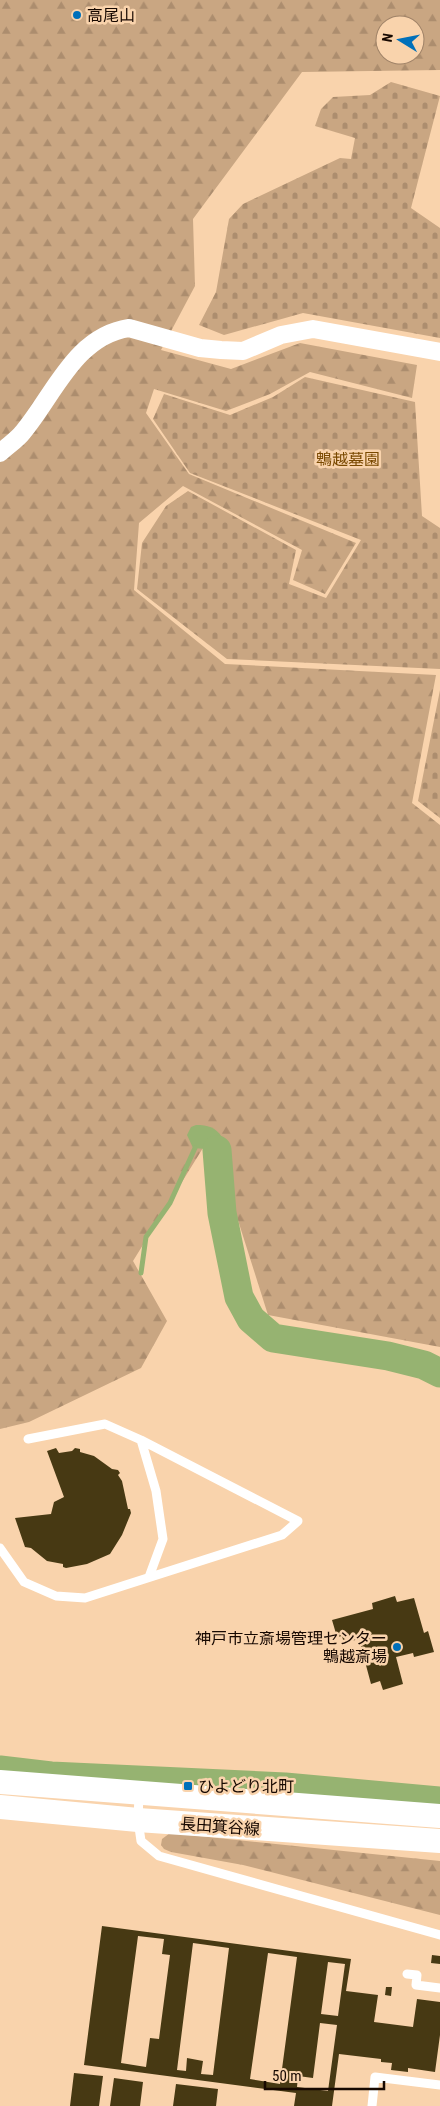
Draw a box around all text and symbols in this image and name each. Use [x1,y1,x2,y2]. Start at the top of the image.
place label: 高尾山 [87,6,135,25]
marker: 高尾山 [71,9,83,21]
north arrow [375,15,425,65]
text: N [379,32,396,43]
park label: 鵯越墓園 [316,450,380,469]
place label: 神戸市立斎場管理センター 鵯越斎場 [195,1629,387,1666]
marker: 神戸市立斎場管理センター 鵯越斎場 [391,1641,403,1653]
place label: ひよどり北町 [198,1777,294,1796]
marker: ひよどり北町 [182,1780,194,1792]
street label: 長田箕谷線 [179,1814,261,1839]
scale bar [265,2058,384,2090]
text: 50 m [272,2067,302,2085]

